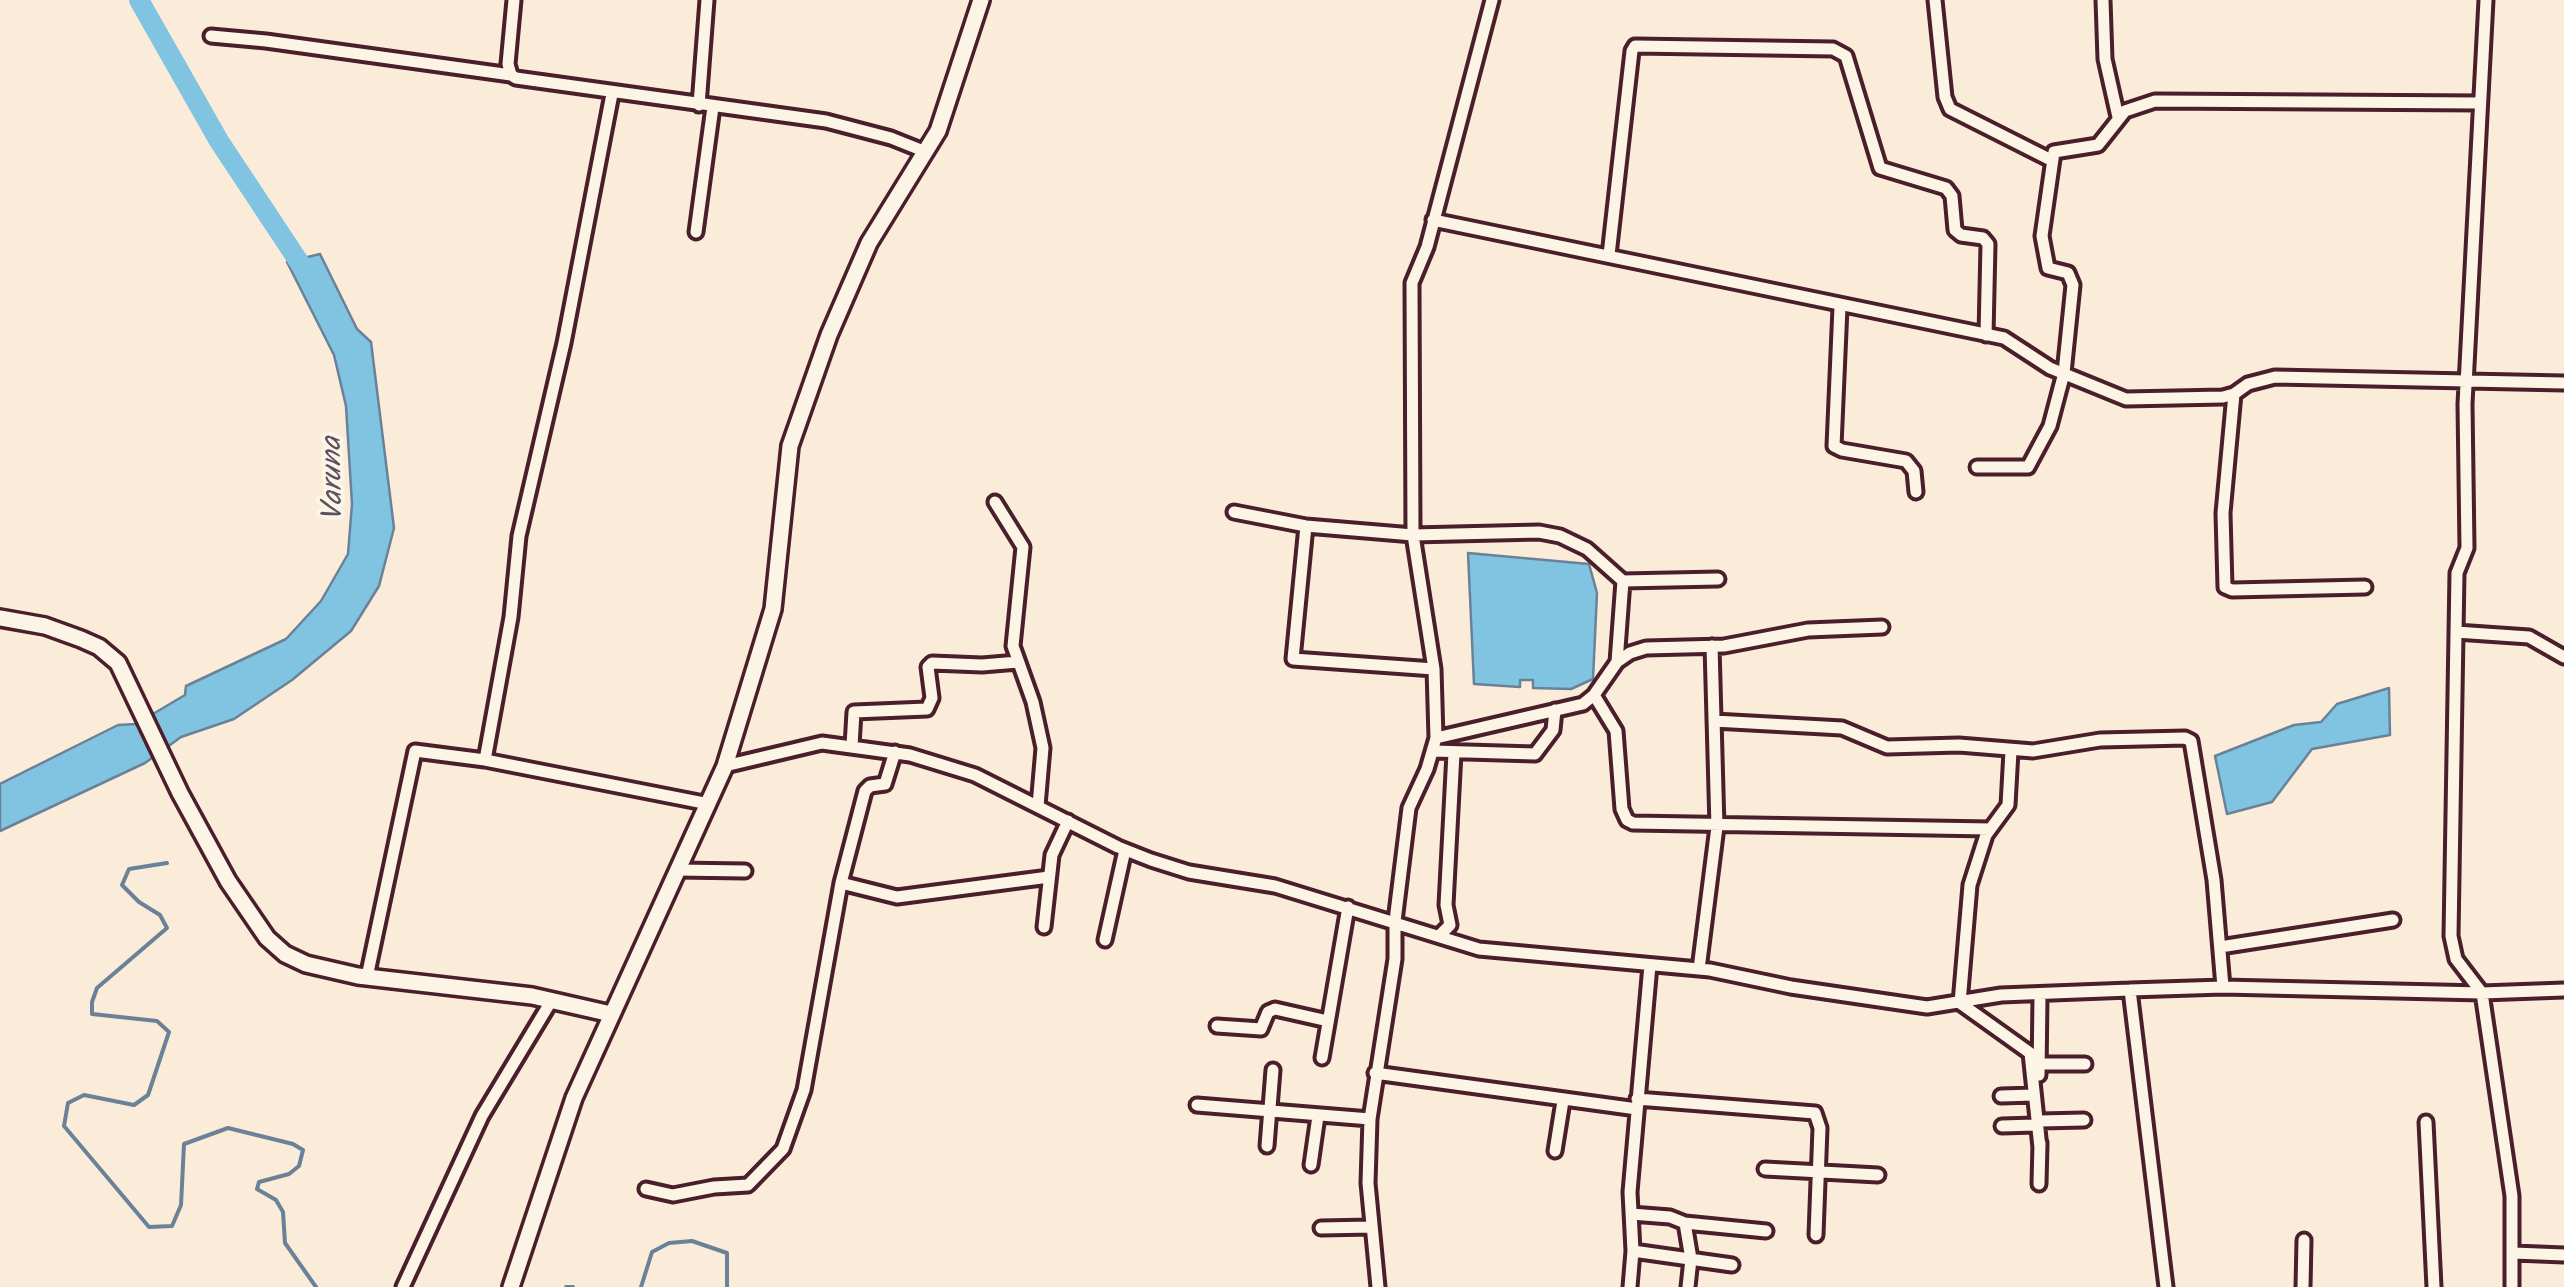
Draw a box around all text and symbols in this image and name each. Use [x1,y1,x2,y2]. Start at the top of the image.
water label: Varuna [317,436,355,522]

